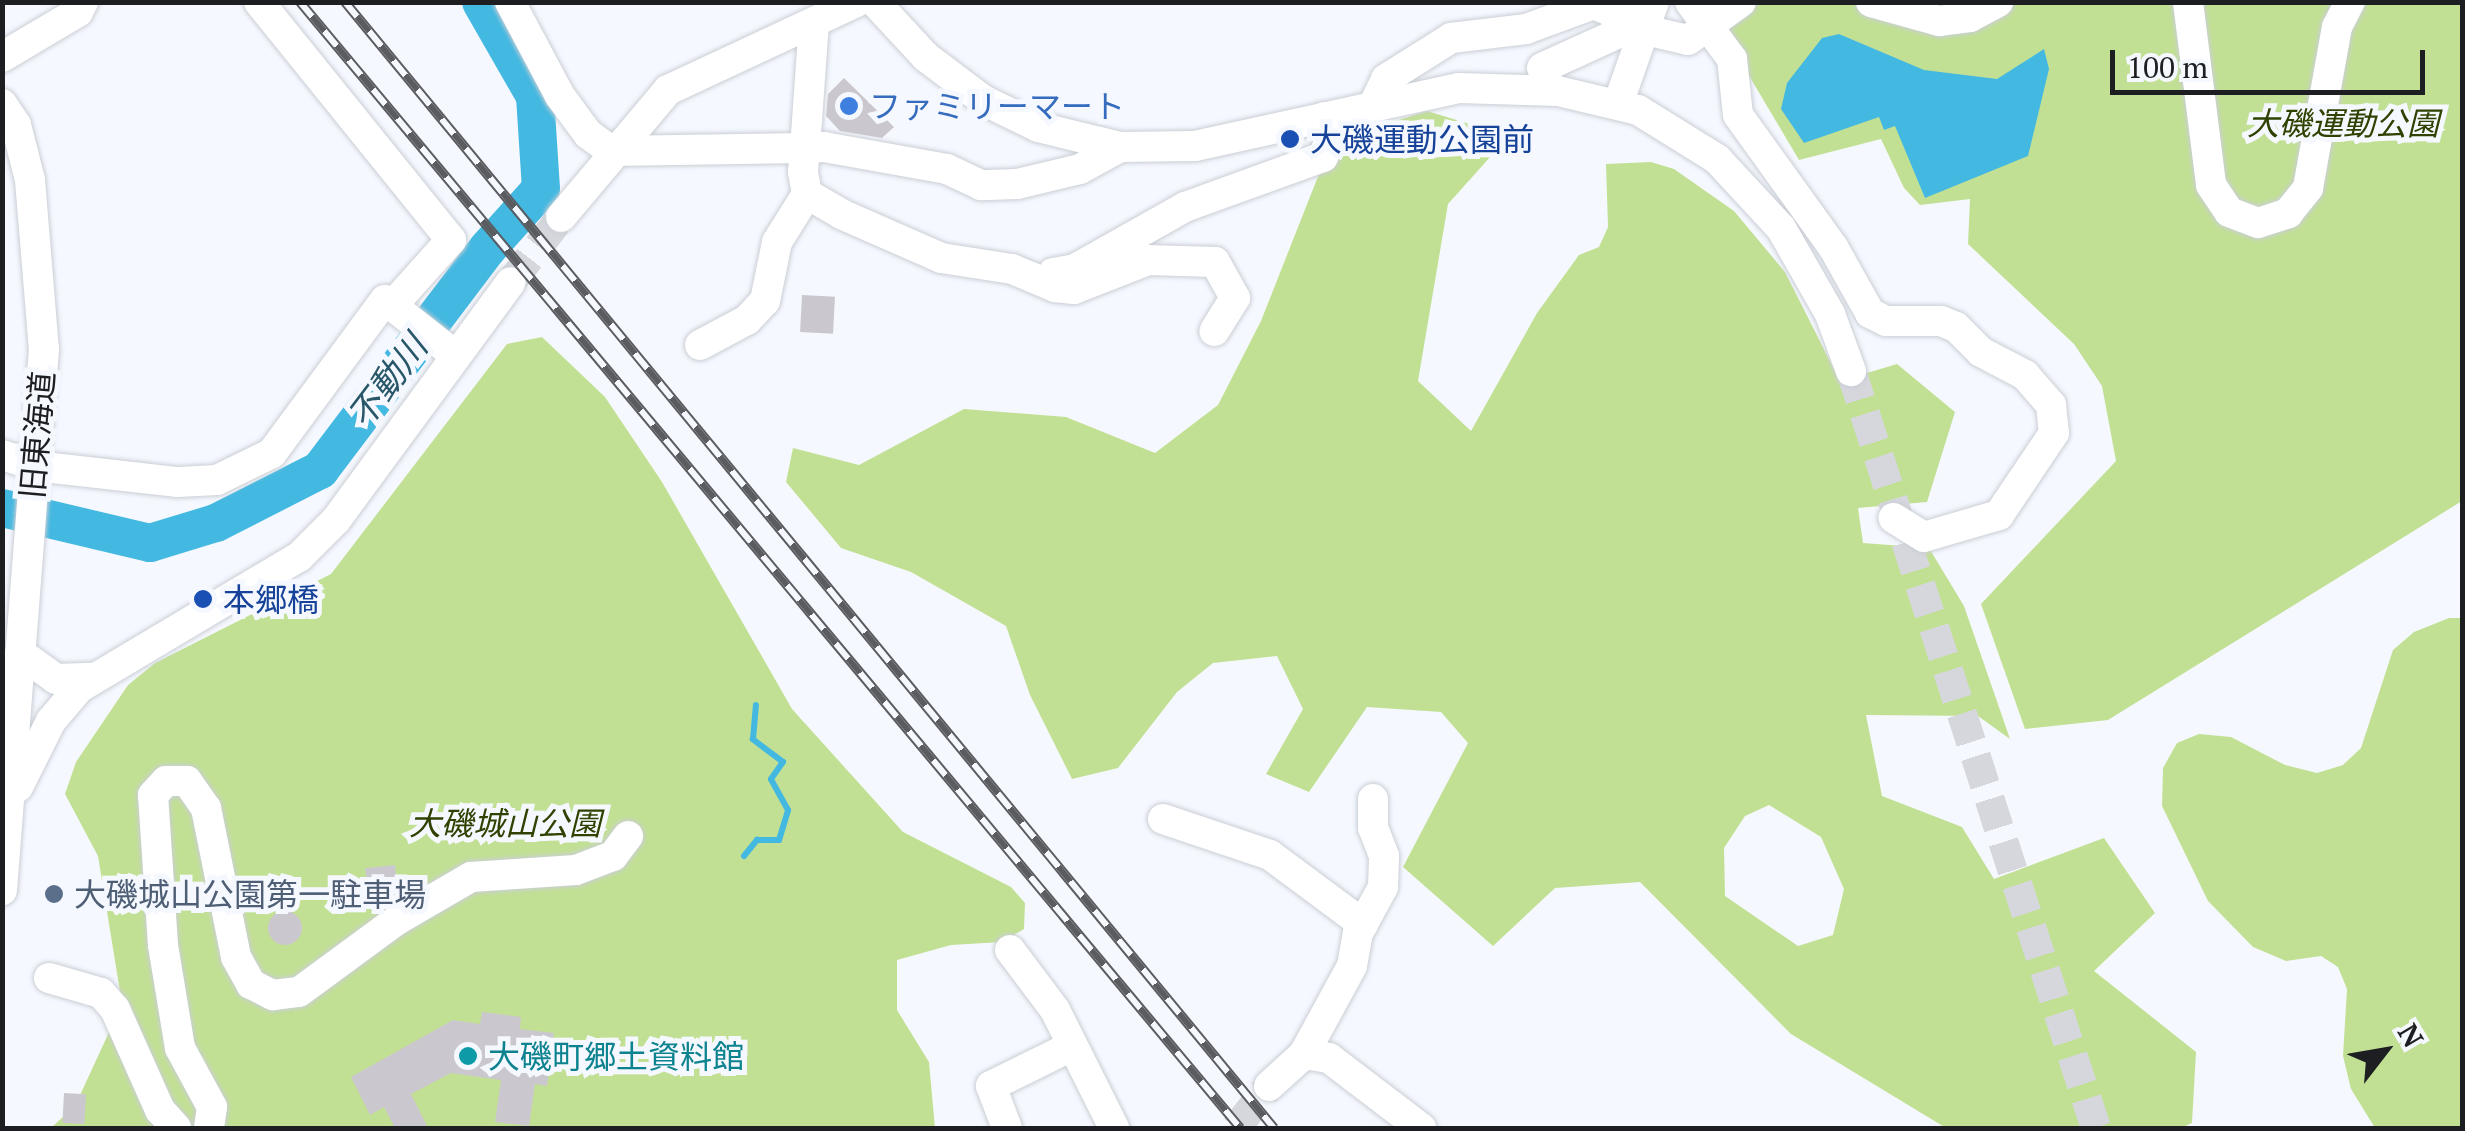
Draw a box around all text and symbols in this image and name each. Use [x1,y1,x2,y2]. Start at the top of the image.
scale bar [2115,30,2430,92]
text: 100 m [2127,47,2208,87]
place label: ファミリーマート [869,87,1125,125]
marker: ファミリーマート [838,95,860,117]
park label: 大磯運動公園 [2247,104,2439,142]
place label: 大磯運動公園前 [1310,120,1534,158]
marker: 大磯運動公園前 [1279,128,1301,150]
water label: 不動川 [339,326,435,436]
street label: 旧東海道 [12,370,62,500]
place label: 本郷橋 [223,580,319,618]
marker: 本郷橋 [192,588,214,610]
park label: 大磯城山公園 [409,804,601,842]
place label: 大磯城山公園第一駐車場 [74,875,426,913]
marker: 大磯城山公園第一駐車場 [43,883,65,905]
north arrow [2335,1001,2435,1101]
text: N [2390,1017,2432,1054]
place label: 大磯町郷土資料館 [488,1037,744,1075]
marker: 大磯町郷土資料館 [457,1045,479,1067]

